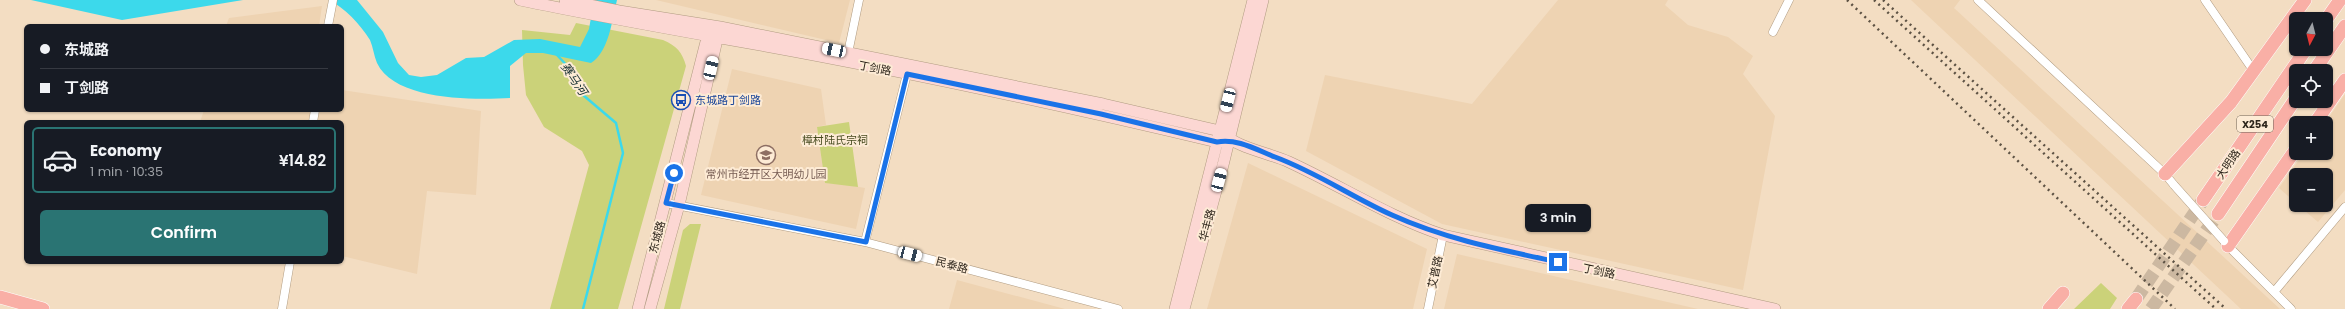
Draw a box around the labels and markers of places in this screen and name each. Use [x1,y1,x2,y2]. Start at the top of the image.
bus stop icon: 东城路丁剑路 [670,89,692,111]
place label: 东城路丁剑路 [695,92,761,108]
school or university icon: 常州市经开区大明幼儿园 [755,144,777,166]
place label: 常州市经开区大明幼儿园 [706,166,827,182]

